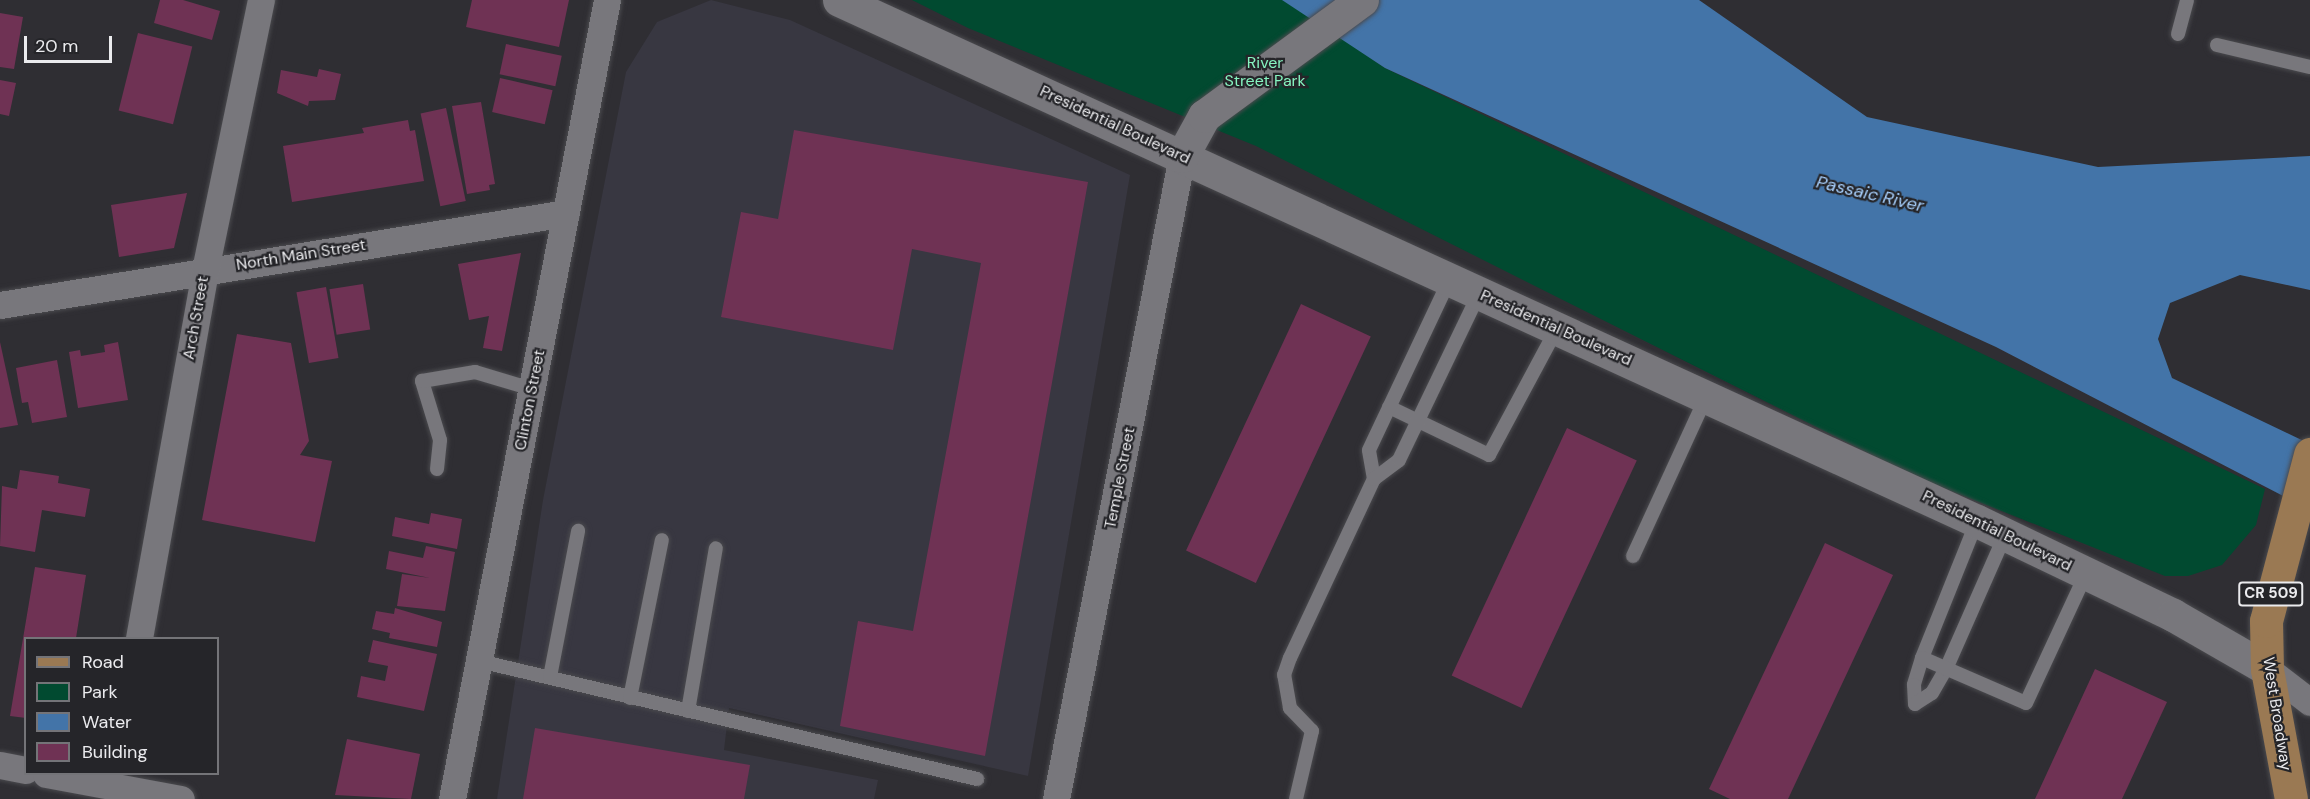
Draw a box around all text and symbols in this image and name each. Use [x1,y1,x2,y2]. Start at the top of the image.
scale bar [27,24,116,62]
text: 20 m [35,34,78,58]
park label: River Street Park [1224,53,1306,91]
street label: Presidential Boulevard [1037,82,1193,168]
water label: Passaic River [1814,171,1926,217]
street label: North Main Street [235,235,367,275]
street label: Arch Street [179,275,213,361]
street label: Presidential Boulevard [1477,286,1635,370]
street label: Clinton Street [511,348,549,452]
street label: Temple Street [1101,426,1139,530]
street label: Presidential Boulevard [1919,486,2075,576]
road number: CR 509 [2238,582,2304,606]
legend [24,637,219,775]
text: Road [82,650,124,674]
street label: West Broadway [2259,656,2295,772]
text: Park [82,680,118,704]
text: Water [82,710,132,734]
text: Building [82,740,147,764]

